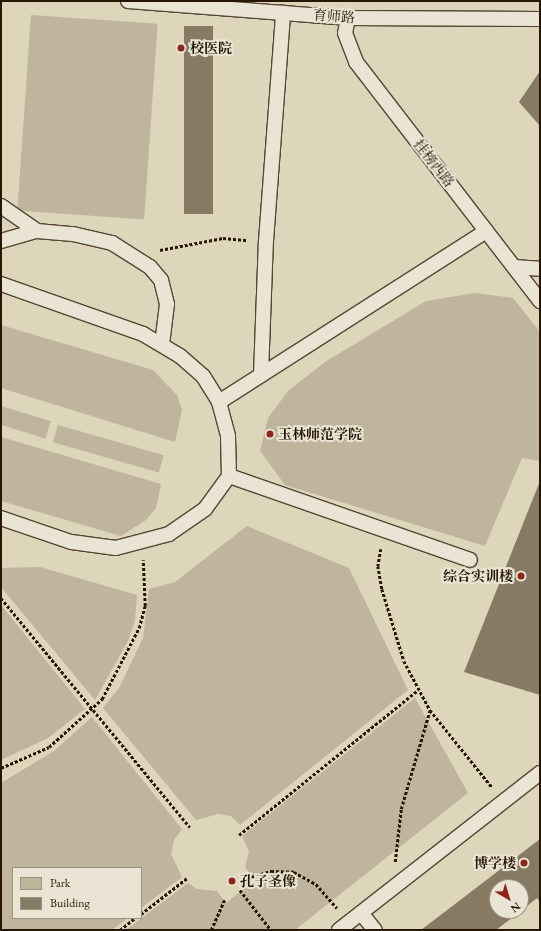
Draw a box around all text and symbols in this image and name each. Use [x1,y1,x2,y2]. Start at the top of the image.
street label: 育师路 [312,6,356,26]
place label: 校医院 [190,40,232,56]
marker: 校医院 [175,42,187,54]
street label: 挂榜西路 [410,136,458,190]
place label: 玉林师范学院 [278,426,362,442]
marker: 玉林师范学院 [265,429,275,439]
place label: 综合实训楼 [443,568,513,584]
marker: 综合实训楼 [516,571,526,581]
place label: 博学楼 [474,855,516,871]
marker: 博学楼 [519,858,529,868]
legend [12,867,142,919]
place label: 孔子圣像 [240,873,296,889]
text: Park [50,875,70,891]
marker: 孔子圣像 [227,876,237,886]
north arrow [489,879,529,919]
text: Building [50,895,90,911]
text: N [508,899,524,916]

